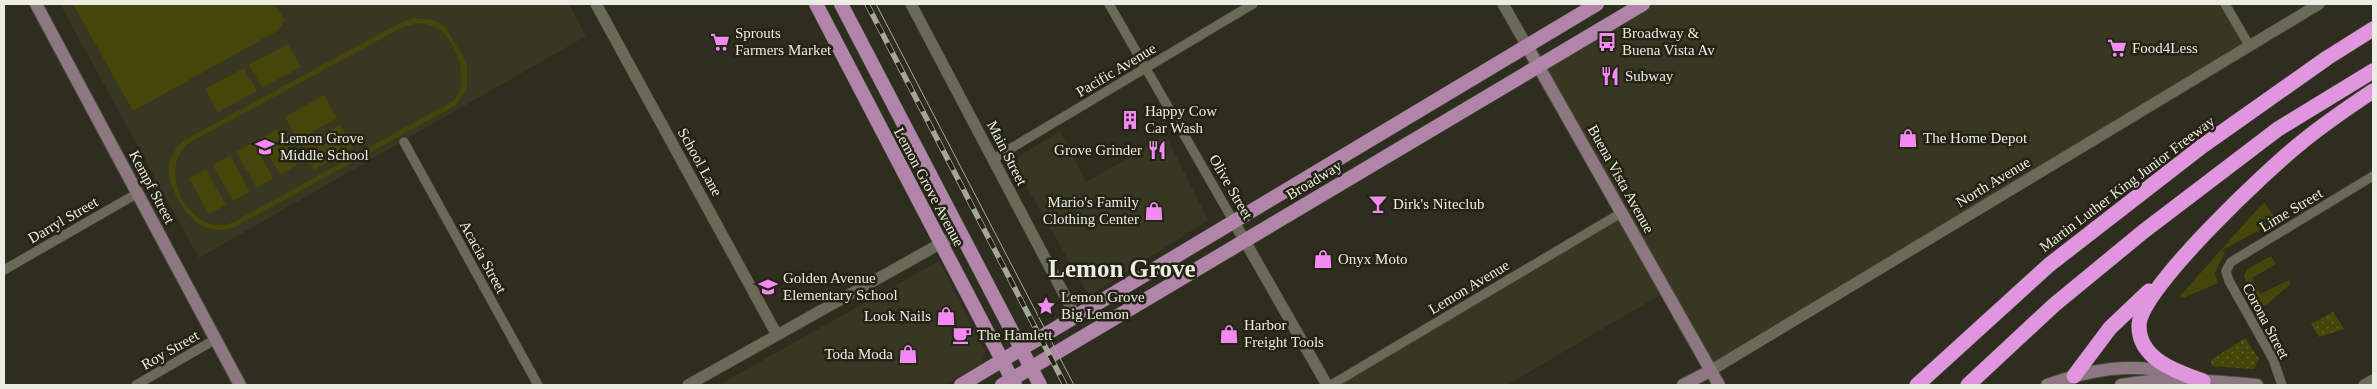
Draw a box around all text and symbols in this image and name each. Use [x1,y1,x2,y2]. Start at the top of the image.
place label: Sprouts Farmers Market [735,25,832,58]
place label: Broadway & Buena Vista Av [1622,25,1715,58]
supermarket icon: Sprouts Farmers Market [709,31,731,53]
bus stop icon: Broadway & Buena Vista Av [1596,31,1618,53]
supermarket icon: Food4Less [2106,37,2128,59]
street label: Pacific Avenue [1073,40,1159,100]
place label: Food4Less [2132,40,2198,56]
restaurant icon: Subway [1599,65,1621,87]
place label: Subway [1625,68,1674,84]
place label: Happy Cow Car Wash [1145,103,1217,136]
building icon: Happy Cow Car Wash [1119,109,1141,131]
street label: Martin Luther King Junior Freeway [2036,113,2218,255]
street label: Main Street [984,118,1030,189]
street label: Buena Vista Avenue [1585,122,1657,236]
street label: School Lane [675,125,725,199]
street label: Lemon Grove Avenue [891,125,967,249]
shop icon: The Home Depot [1897,127,1919,149]
place label: Lemon Grove Middle School [280,130,369,163]
place label: The Home Depot [1923,130,2028,146]
school or university icon: Lemon Grove Middle School [254,136,276,158]
restaurant icon: Grove Grinder [1146,139,1168,161]
place label: Grove Grinder [1054,142,1142,158]
street label: Kempf Street [126,148,178,227]
street label: Olive Street [1206,152,1256,223]
street label: North Avenue [1953,153,2033,210]
street label: Broadway [1283,157,1345,203]
street label: Lime Street [2257,185,2326,235]
street label: Darryl Street [25,193,101,246]
bar icon: Dirk's Niteclub [1367,193,1389,215]
place label: Mario's Family Clothing Center [1043,194,1139,227]
place label: Dirk's Niteclub [1393,196,1484,212]
shop icon: Mario's Family Clothing Center [1143,200,1165,222]
street label: Acacia Street [457,218,510,297]
shop icon: Onyx Moto [1312,248,1334,270]
place label: Onyx Moto [1338,251,1408,267]
district label: Lemon Grove [1048,255,1196,282]
street label: Lemon Avenue [1426,257,1512,317]
place label: Golden Avenue Elementary School [783,270,898,303]
school or university icon: Golden Avenue Elementary School [757,276,779,298]
street label: Corona Street [2239,281,2293,362]
place label: Lemon Grove Big Lemon [1061,289,1145,322]
place icon: Lemon Grove Big Lemon [1035,295,1057,317]
shop icon: Look Nails [935,305,957,327]
place label: Look Nails [864,308,931,324]
place label: Harbor Freight Tools [1244,317,1324,350]
shop icon: Harbor Freight Tools [1218,323,1240,345]
cafe icon: The Hamlett [951,324,973,346]
street label: Roy Street [138,327,202,373]
place label: The Hamlett [977,327,1053,343]
shop icon: Toda Moda [897,343,919,365]
place label: Toda Moda [824,346,893,362]

